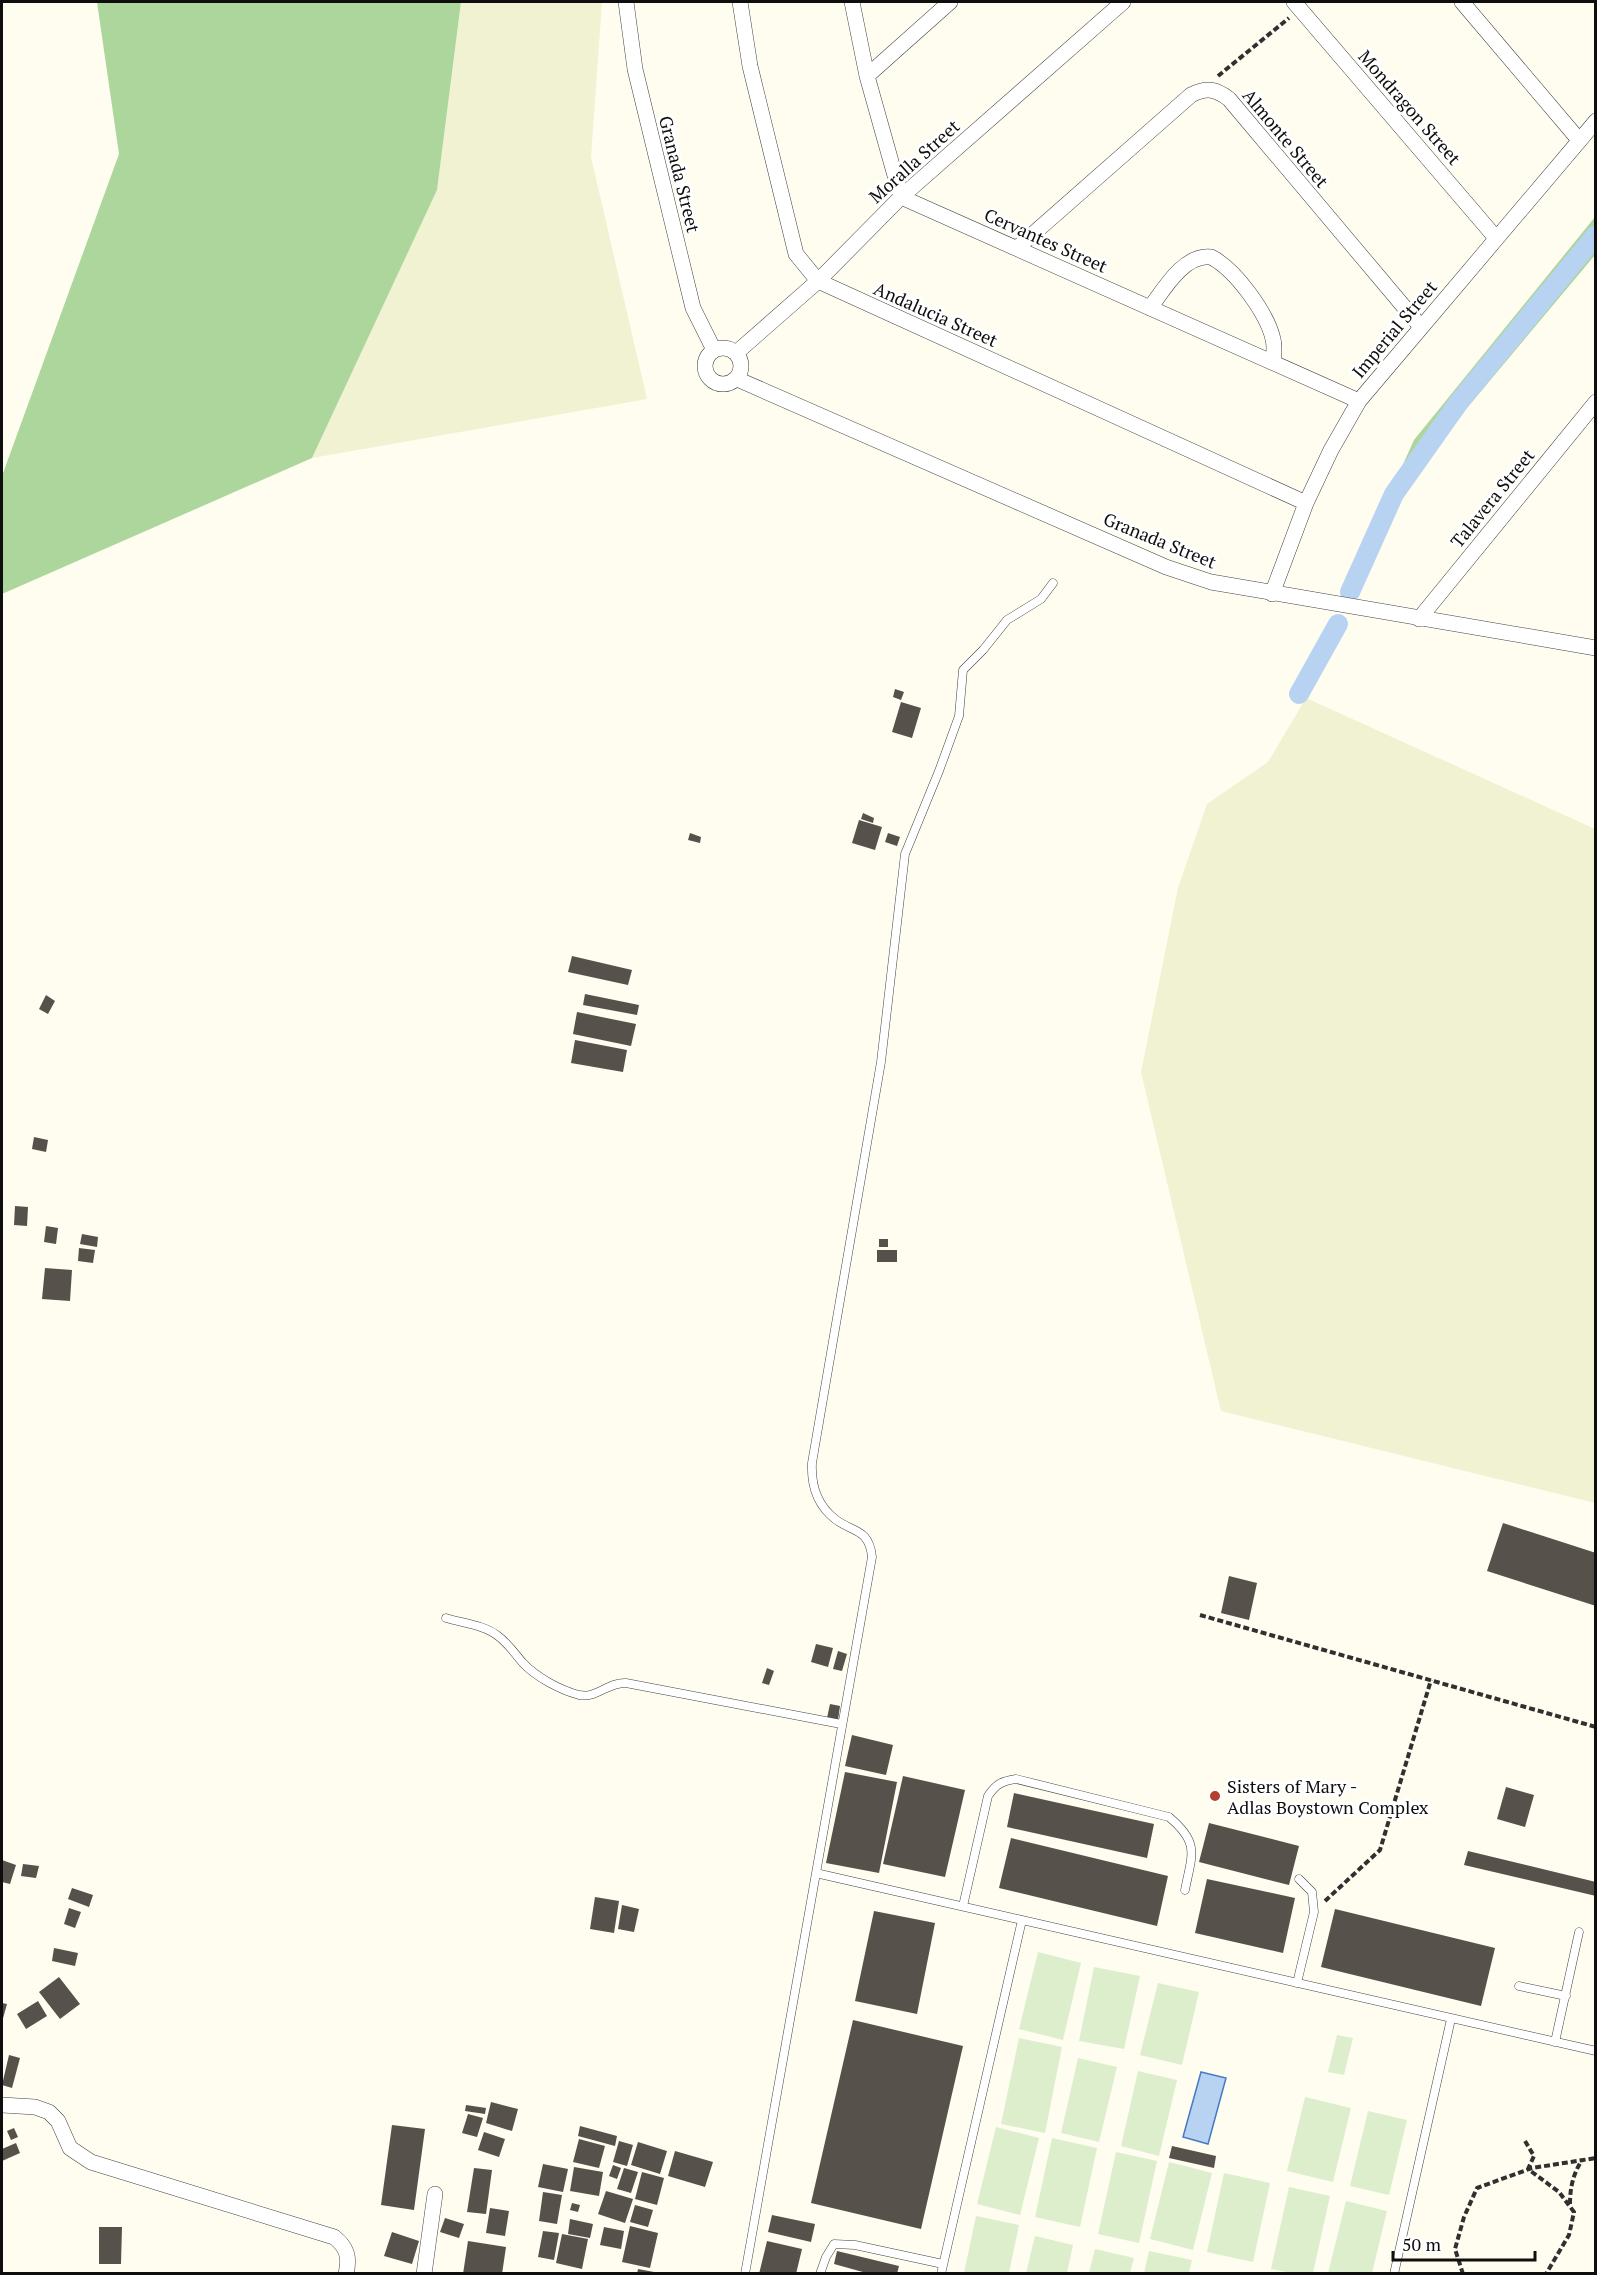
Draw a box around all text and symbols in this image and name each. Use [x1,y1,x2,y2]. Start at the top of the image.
street label: Mondragon Street [1353,44,1467,170]
street label: Almonte Street [1238,84,1335,193]
street label: Granada Street [654,113,706,235]
street label: Moralla Street [864,114,965,208]
street label: Cervantes Street [981,202,1112,278]
street label: Imperial Street [1346,275,1442,383]
street label: Andalucia Street [870,276,1002,352]
street label: Talavera Street [1445,443,1539,552]
street label: Granada Street [1100,506,1220,574]
place label: Sisters of Mary - Adlas Boystown Complex [1227,1774,1429,1819]
marker: Sisters of Mary - Adlas Boystown Complex [1208,1789,1222,1803]
scale bar [1393,2224,1536,2262]
text: 50 m [1402,2232,1442,2256]

